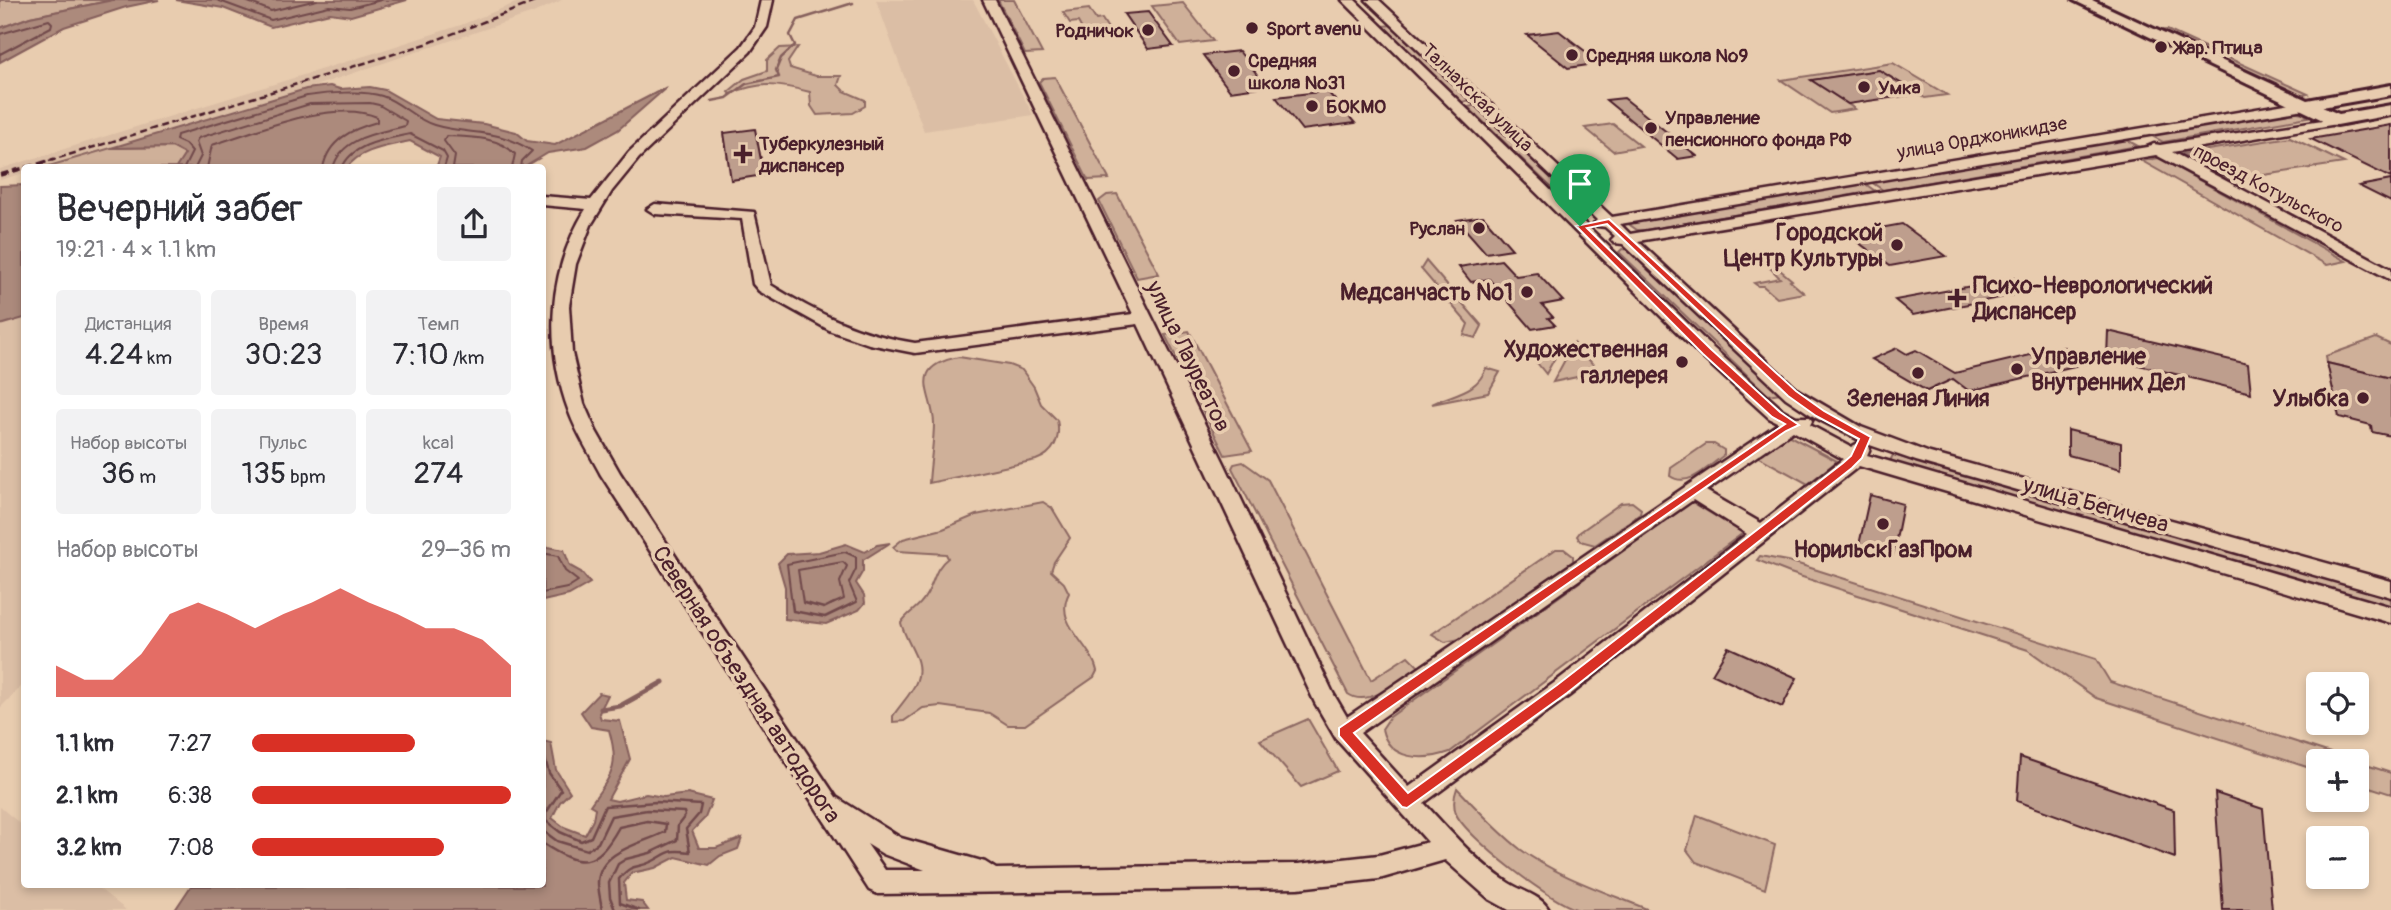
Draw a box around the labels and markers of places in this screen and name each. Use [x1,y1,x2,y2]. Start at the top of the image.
place label: Sport avenu [1266,17,1362,41]
place label: Родничок [1055,19,1134,43]
marker: Sport avenu [1244,20,1260,36]
marker: Родничок [1140,22,1156,38]
place label: Жар. Птица [2172,36,2263,60]
marker: Жар. Птица [2153,39,2169,55]
place label: Средняя школа №9 [1586,44,1748,68]
marker: Средняя школа №9 [1564,47,1580,63]
place label: Средняя школа №31 [1248,49,1346,95]
marker: Средняя школа №31 [1226,63,1242,79]
place label: Умка [1878,76,1921,100]
marker: Умка [1856,79,1872,95]
place label: БОКМО [1326,95,1386,119]
marker: БОКМО [1304,98,1320,114]
place label: Управление пенсионного фонда РФ [1665,106,1852,152]
marker: Управление пенсионного фонда РФ [1643,120,1659,136]
place label: Туберкулезный диспансер [758,132,884,178]
marker: Туберкулезный диспансер [733,144,753,164]
pin [1550,154,1610,226]
place label: Руслан [1409,217,1465,241]
place label: Городской Центр Культуры [1724,218,1883,273]
marker: Руслан [1471,220,1487,236]
marker: Городской Центр Культуры [1889,237,1905,253]
place label: Психо-Неврологический Диспансер [1971,271,2213,326]
place label: Медсанчасть №1 [1340,278,1513,307]
marker: Медсанчасть №1 [1519,284,1535,300]
marker: Психо-Неврологический Диспансер [1947,288,1967,308]
place label: Художественная галлерея [1504,335,1668,390]
place label: Управление Внутренних Дел [2031,342,2186,397]
marker: Художественная галлерея [1674,354,1690,370]
marker: Управление Внутренних Дел [2009,361,2025,377]
marker: Зеленая Линия [1910,365,1926,381]
place label: Зеленая Линия [1846,384,1990,413]
place label: Улыбка [2273,384,2349,413]
marker: Улыбка [2355,390,2371,406]
marker: НорильскГазПром [1875,516,1891,532]
place label: НорильскГазПром [1793,535,1973,564]

